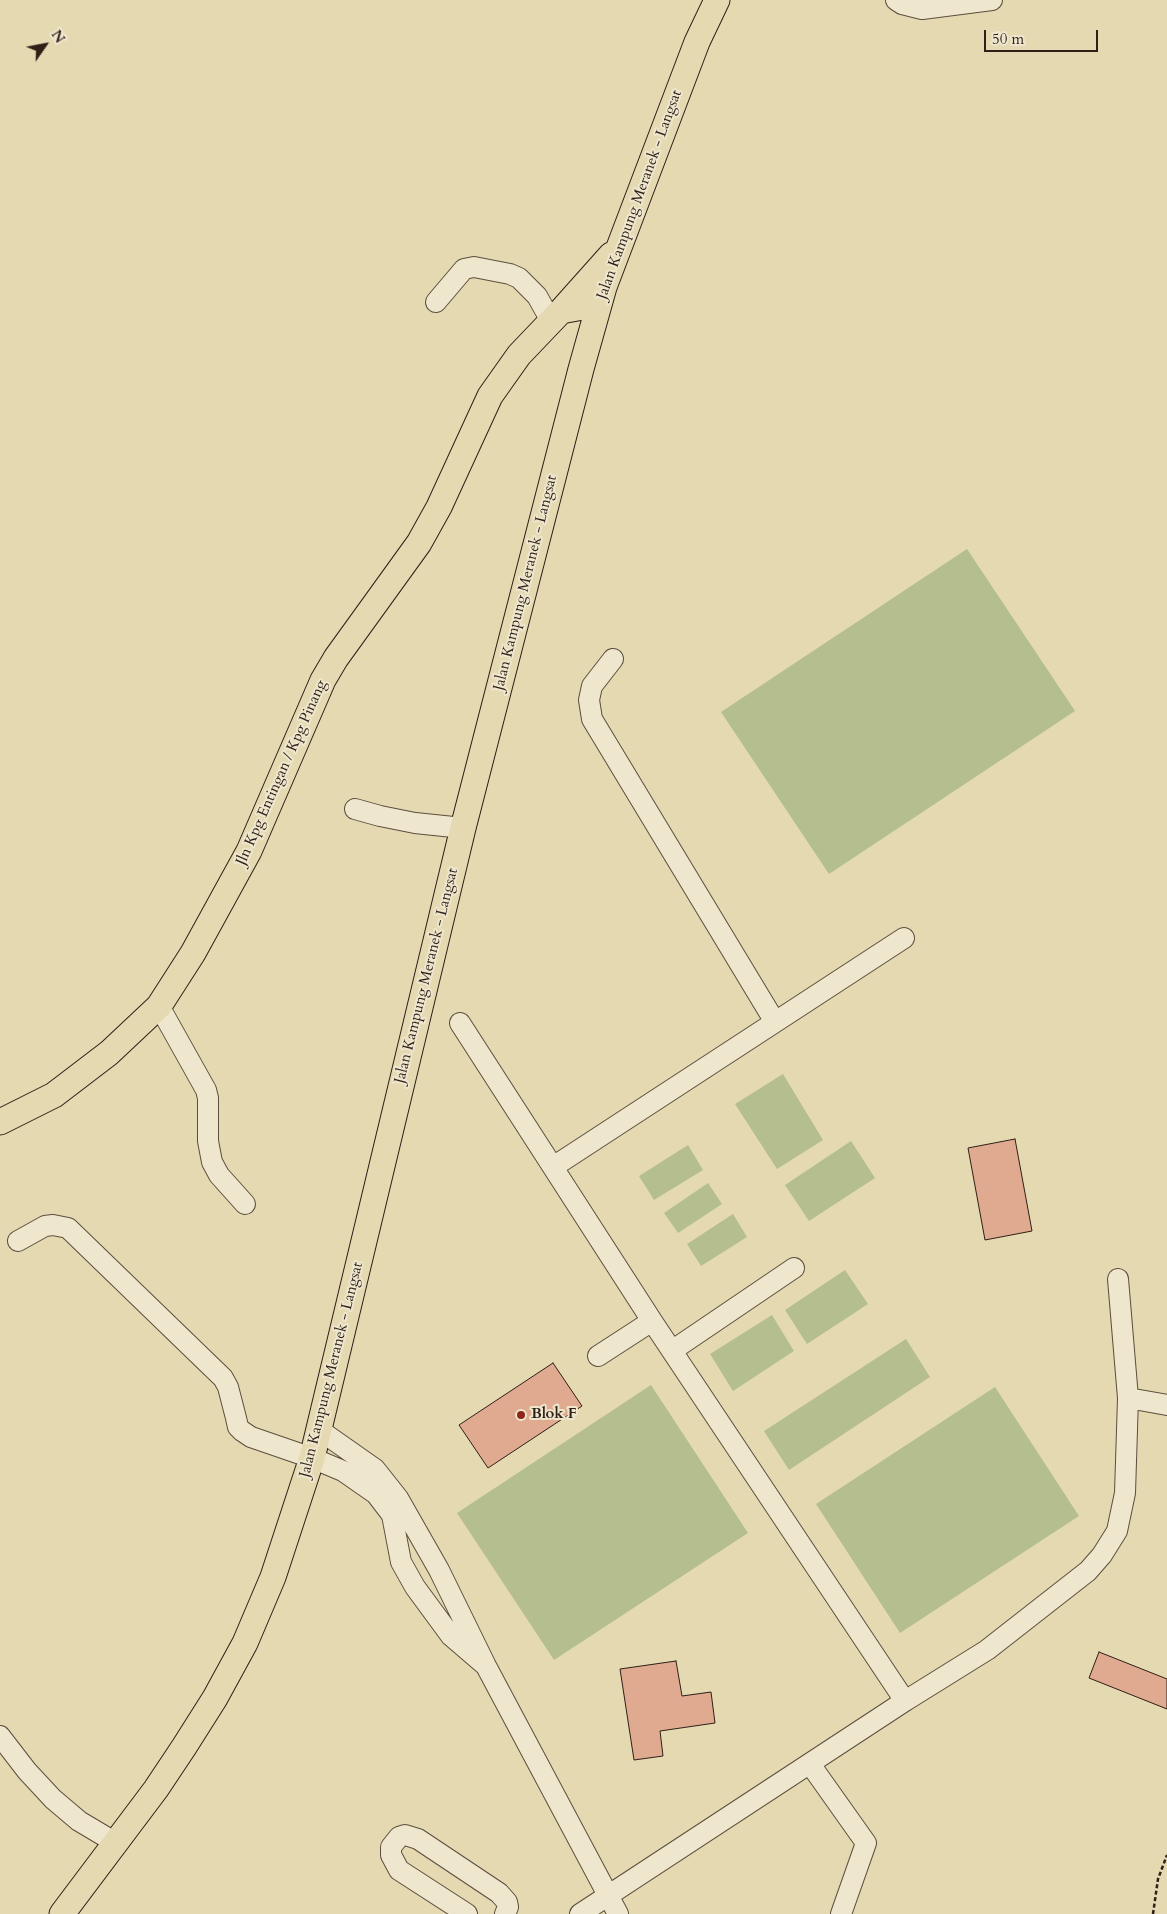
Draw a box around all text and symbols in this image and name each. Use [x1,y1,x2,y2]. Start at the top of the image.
north arrow [20,20,70,70]
scale bar [987,20,1101,52]
text: N [47,26,69,47]
text: 50 m [992,29,1024,49]
street label: Jalan Kampung Meranek - Langsat [594,88,686,302]
street label: Jalan Kampung Meranek - Langsat [490,473,562,693]
street label: Jln Kpg Entingan / Kpg Pinang [233,677,331,869]
street label: Jalan Kampung Meranek - Langsat [391,866,463,1086]
street label: Jalan Kampung Meranek - Langsat [296,1260,368,1480]
place label: Blok F [531,1406,577,1424]
marker: Blok F [515,1409,527,1421]

